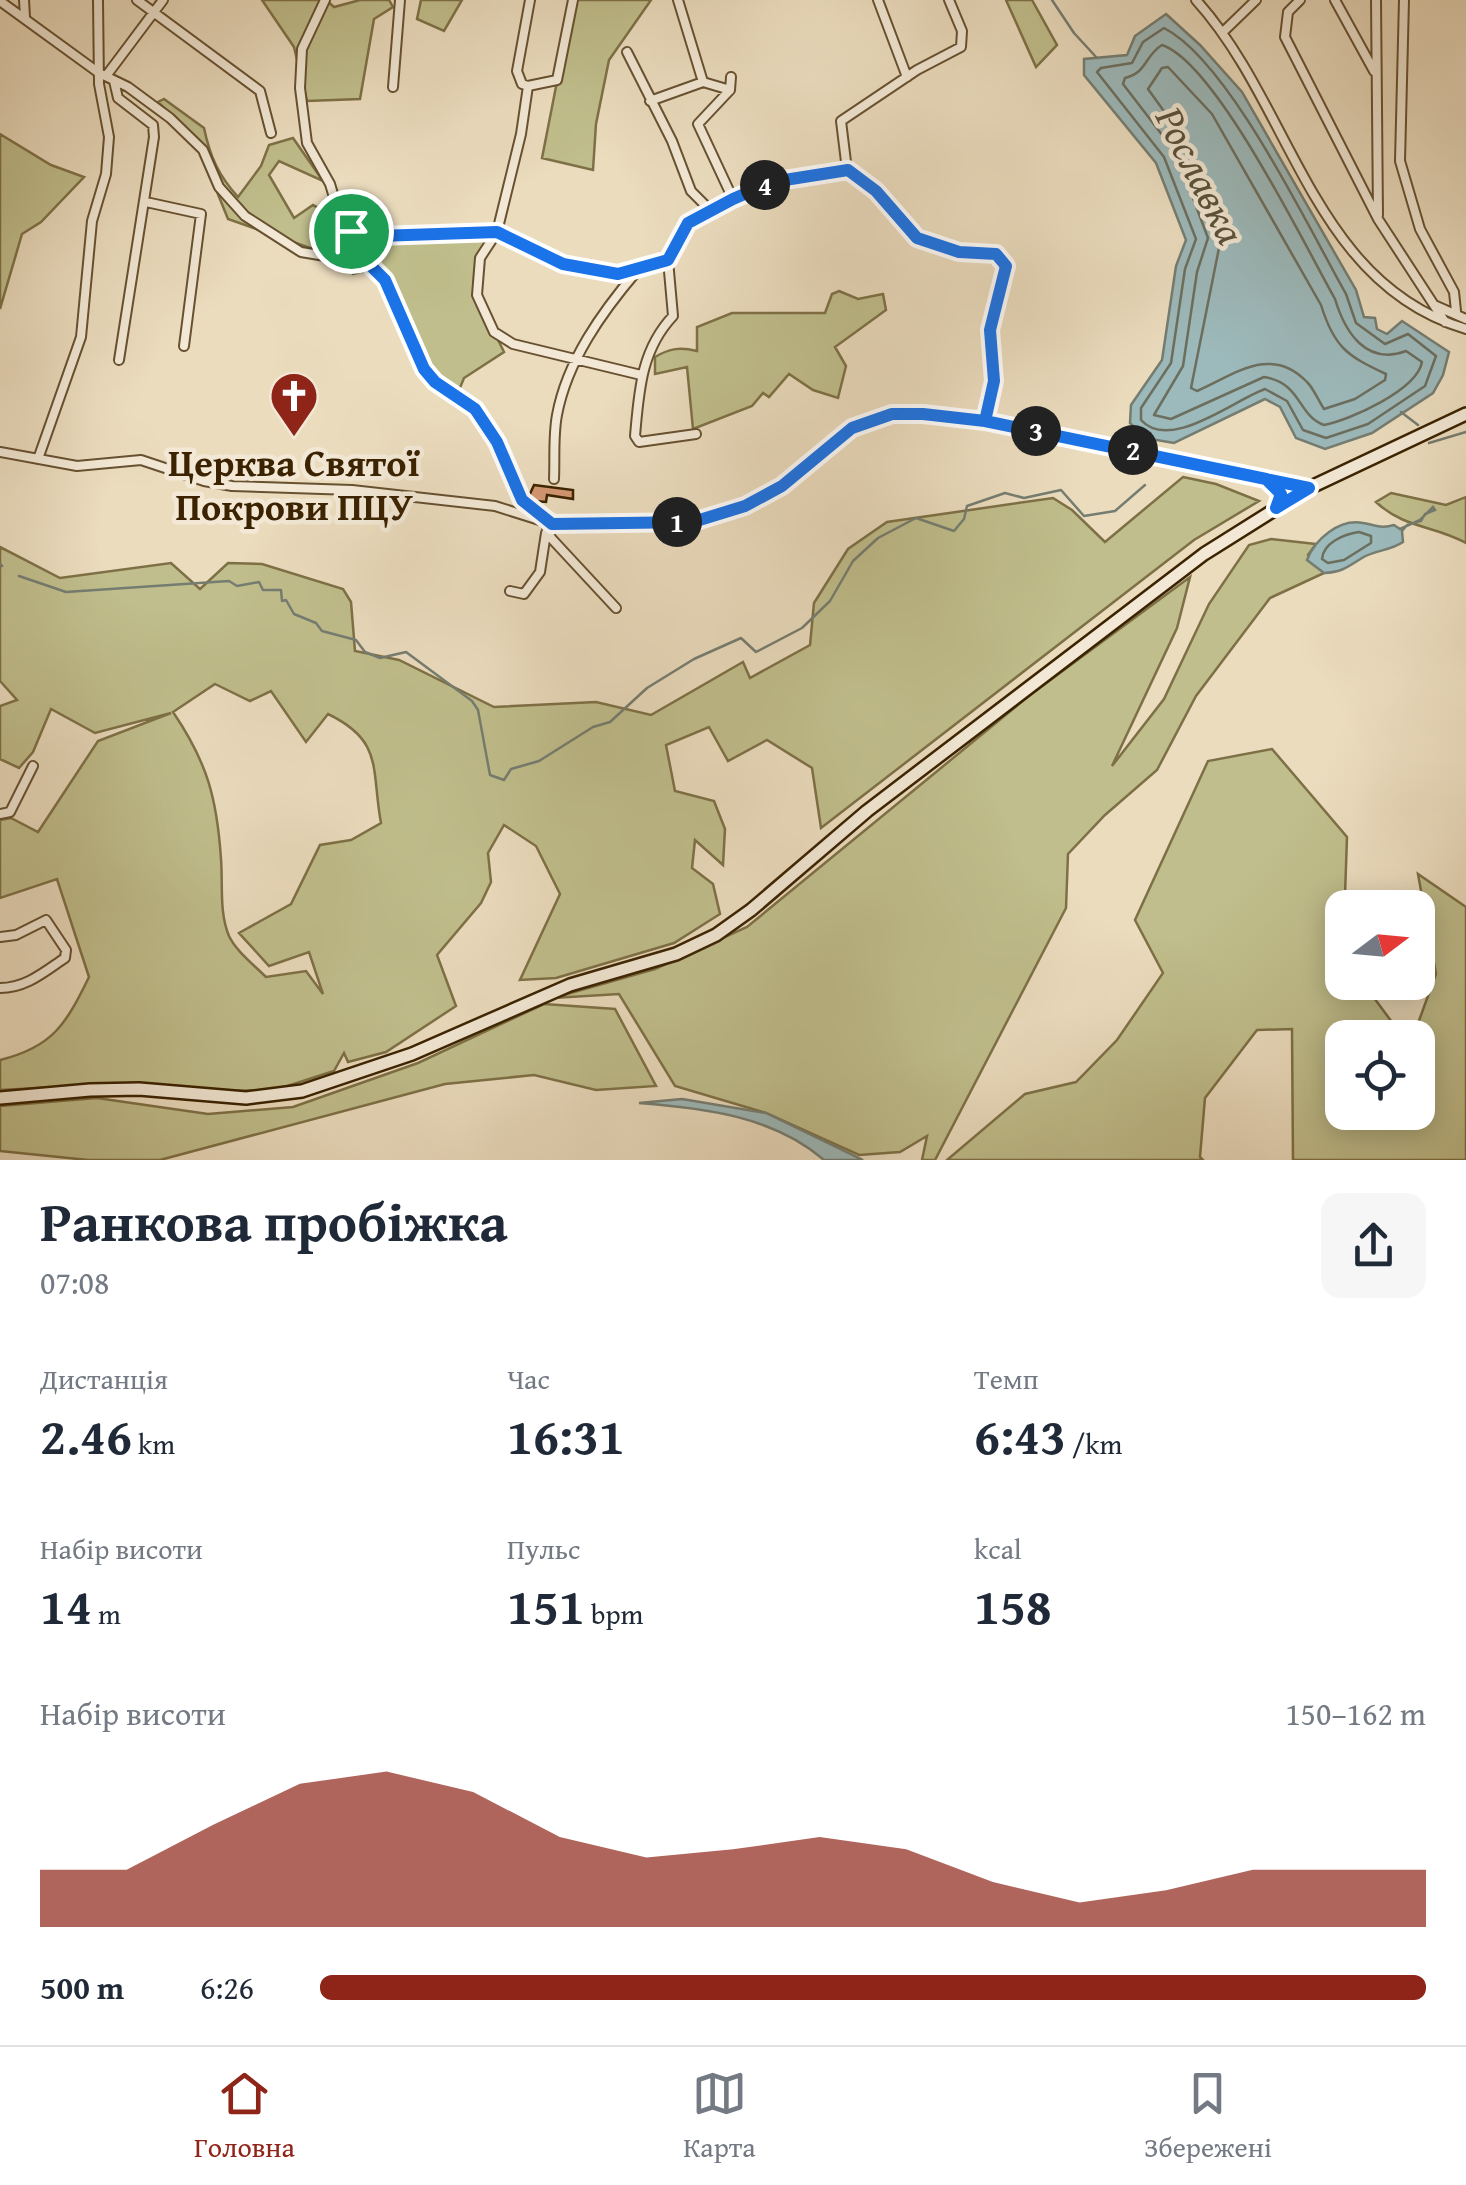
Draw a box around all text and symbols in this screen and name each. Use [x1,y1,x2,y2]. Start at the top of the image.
water label: Рославка [1141,95,1261,255]
pin: 4 [740,160,790,210]
text: 4 [758,164,772,205]
pin [309,189,394,274]
icon: arrive [324,204,379,259]
church icon: Церква Святої Покрови ПЦУ [268,370,320,438]
pin: 3 [1011,406,1061,456]
text: 3 [1029,410,1043,451]
pin: 2 [1108,425,1158,475]
text: 2 [1126,429,1140,470]
place label: Церква Святої Покрови ПЦУ [168,434,420,534]
pin: 1 [652,497,702,547]
text: 1 [670,501,684,542]
north arrow [1325,890,1435,1000]
map controls [1325,890,1435,1130]
button: locate [1325,1020,1435,1130]
text: Ранкова пробіжка [40,1181,508,1261]
button: share [1321,1193,1426,1298]
text: 07:08 [40,1259,109,1306]
text: Дистанція [40,1358,168,1399]
text: Час [507,1358,550,1399]
text: Темп [974,1358,1039,1399]
text: 2.46 [40,1399,132,1472]
text: 16:31 [507,1399,625,1472]
text: 6:43 [974,1399,1066,1472]
text: km [132,1423,175,1464]
text: /km [1066,1423,1122,1464]
text: Набір висоти [40,1528,203,1569]
text: Пульс [507,1528,580,1569]
text: kcal [974,1528,1022,1569]
text: 14 [40,1569,92,1642]
text: 151 [507,1569,585,1642]
text: 158 [974,1569,1052,1642]
text: m [92,1593,121,1634]
text: bpm [585,1593,643,1634]
text: Набір висоти [40,1690,226,1737]
text: 150–162 m [1285,1690,1426,1737]
text: 500 m [40,1964,124,2011]
text: 6:26 [200,1964,254,2011]
tab: Головна [194,2066,295,2167]
tab: Карта [683,2066,756,2167]
tab: Збережені [1144,2066,1272,2167]

